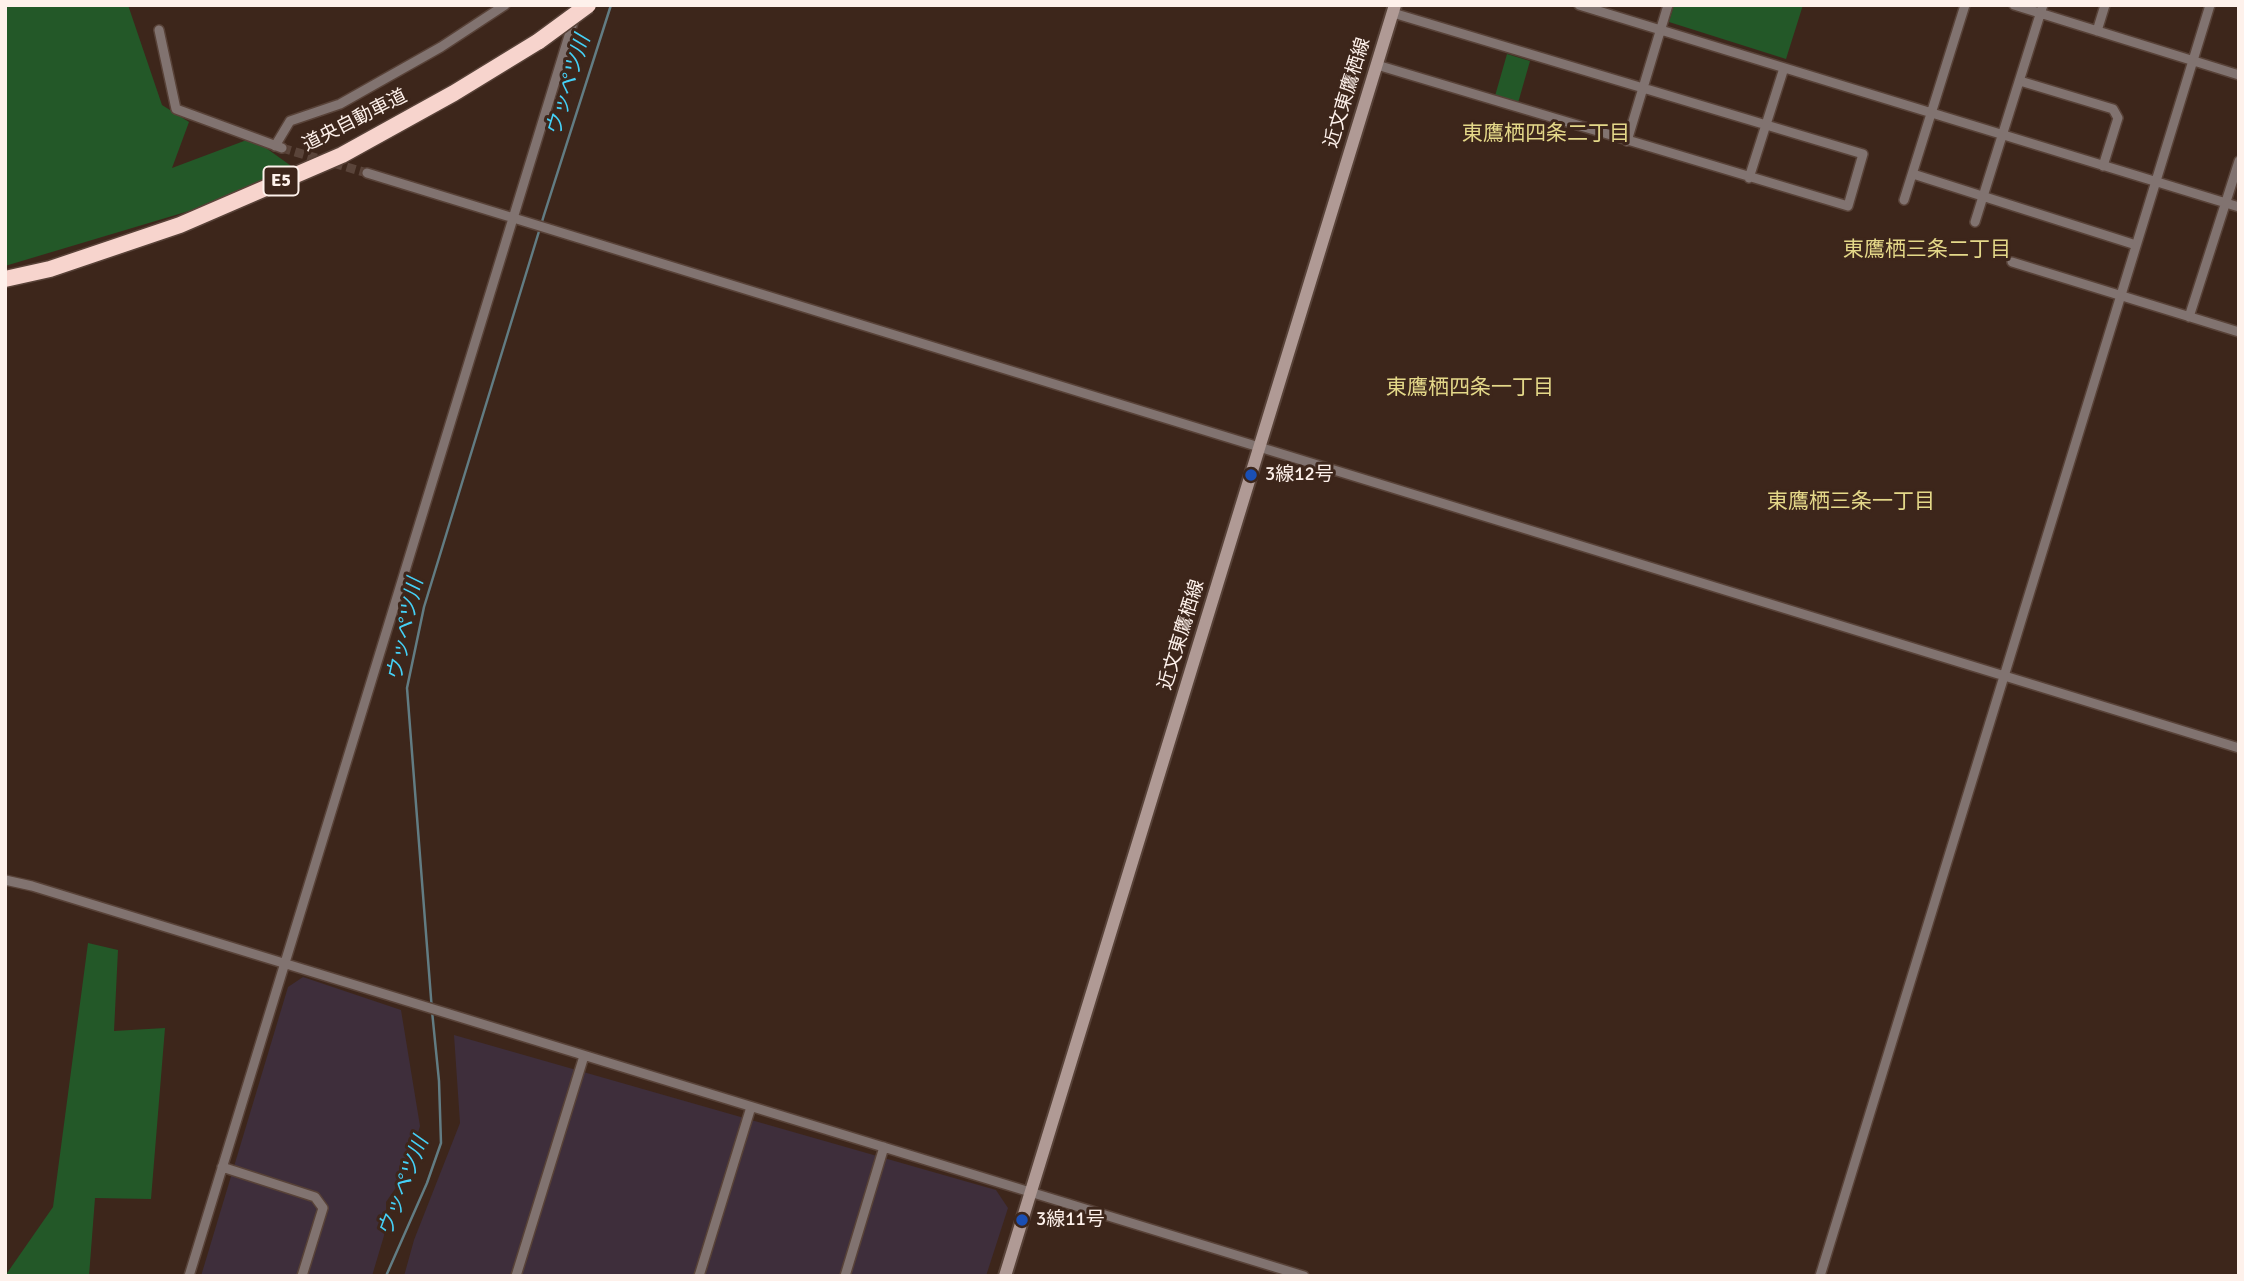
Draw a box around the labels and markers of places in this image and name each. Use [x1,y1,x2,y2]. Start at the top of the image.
place label: 3線12号 [1265,464,1334,486]
marker: 3線12号 [1243,467,1259,483]
place label: 3線11号 [1036,1209,1105,1231]
marker: 3線11号 [1014,1212,1030,1228]

